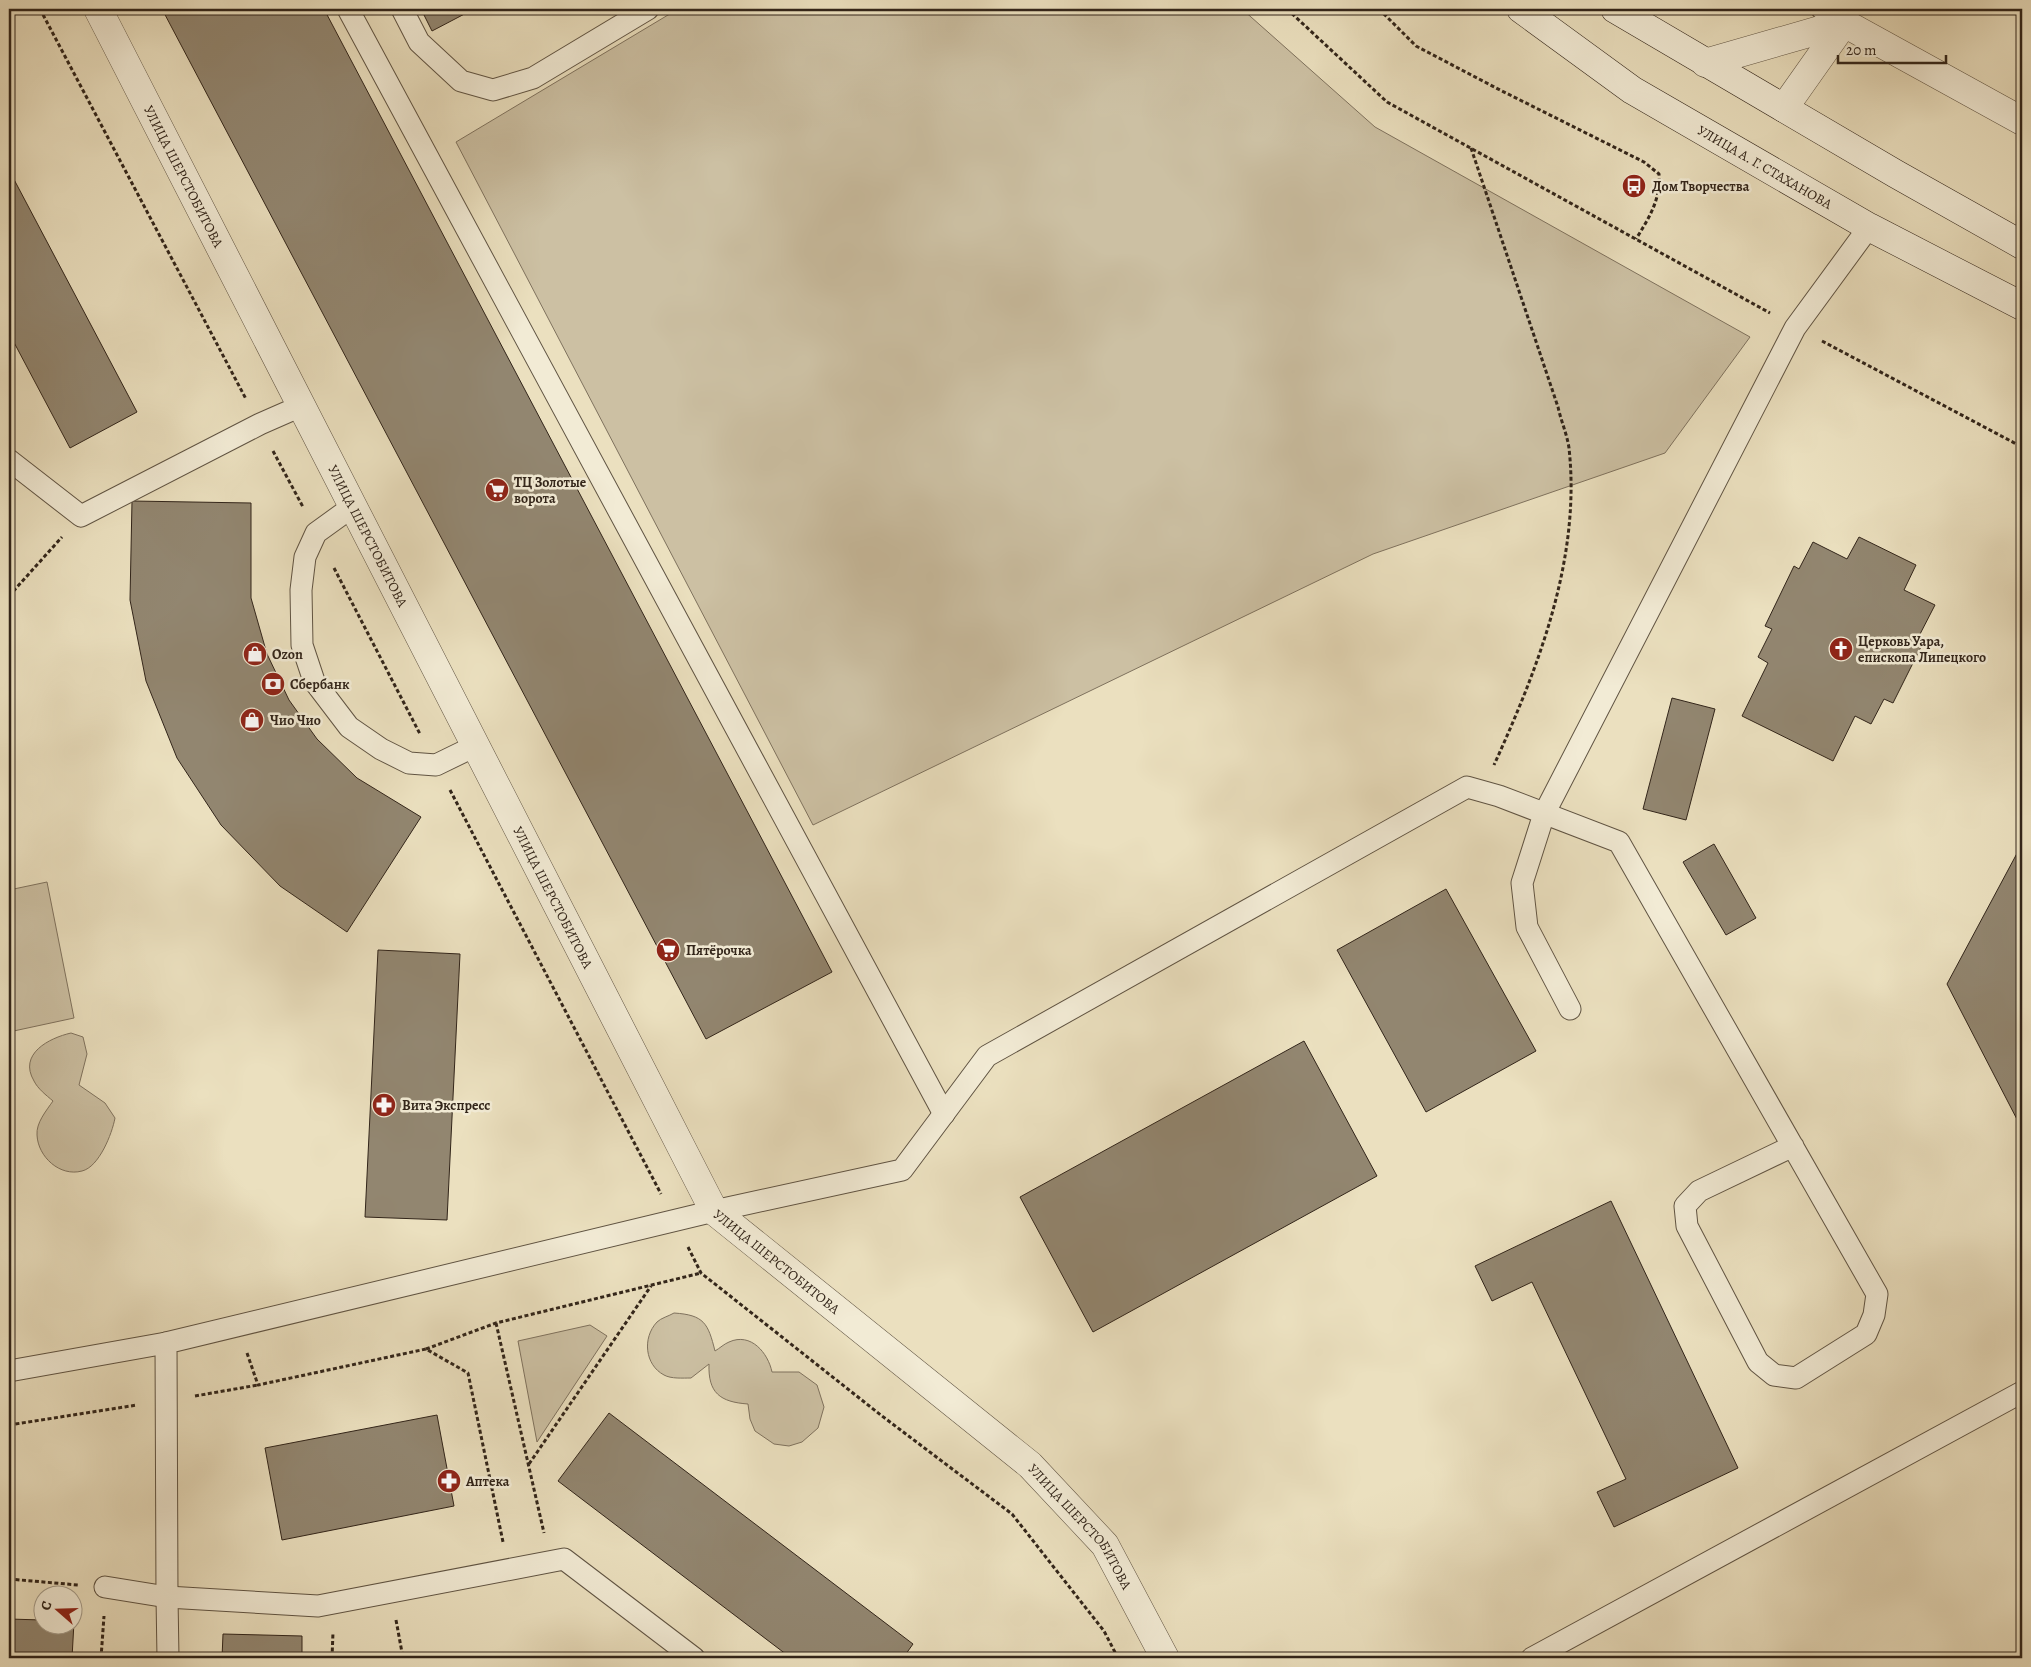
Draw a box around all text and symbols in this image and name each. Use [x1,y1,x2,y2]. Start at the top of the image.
scale bar [1838,32,1946,64]
text: 20 m [1846,40,1877,60]
street label: УЛИЦА ШЕРСТОБИТОВА [139,102,228,251]
street label: УЛИЦА А. Г. СТАХАНОВА [1694,120,1837,214]
bus stop icon: Дом Творчества [1621,173,1647,199]
place label: Дом Творчества [1652,177,1750,196]
street label: УЛИЦА ШЕРСТОБИТОВА [324,461,413,611]
place label: ТЦ Золотые ворота [514,473,587,508]
supermarket icon: ТЦ Золотые ворота [484,477,510,503]
place label: Церковь Уара, епископа Липецкого [1858,632,1986,667]
church icon: Церковь Уара, епископа Липецкого [1828,636,1854,662]
shop icon: Ozon [242,641,268,667]
place label: Ozon [272,645,303,664]
bank icon: Сбербанк [260,671,286,697]
place label: Сбербанк [290,675,350,694]
shop icon: Чио Чио [239,707,265,733]
place label: Чио Чио [270,711,321,730]
street label: УЛИЦА ШЕРСТОБИТОВА [509,823,598,972]
supermarket icon: Пятёрочка [655,937,681,963]
place label: Пятёрочка [686,941,752,960]
pharmacy icon: Вита Экспресс [371,1092,397,1118]
place label: Вита Экспресс [402,1096,490,1115]
street label: УЛИЦА ШЕРСТОБИТОВА [709,1205,845,1319]
street label: УЛИЦА ШЕРСТОБИТОВА [1024,1459,1137,1593]
pharmacy icon: Аптека [436,1468,462,1494]
place label: Аптека [465,1472,510,1491]
north arrow [32,1584,82,1634]
text: С [36,1598,57,1613]

